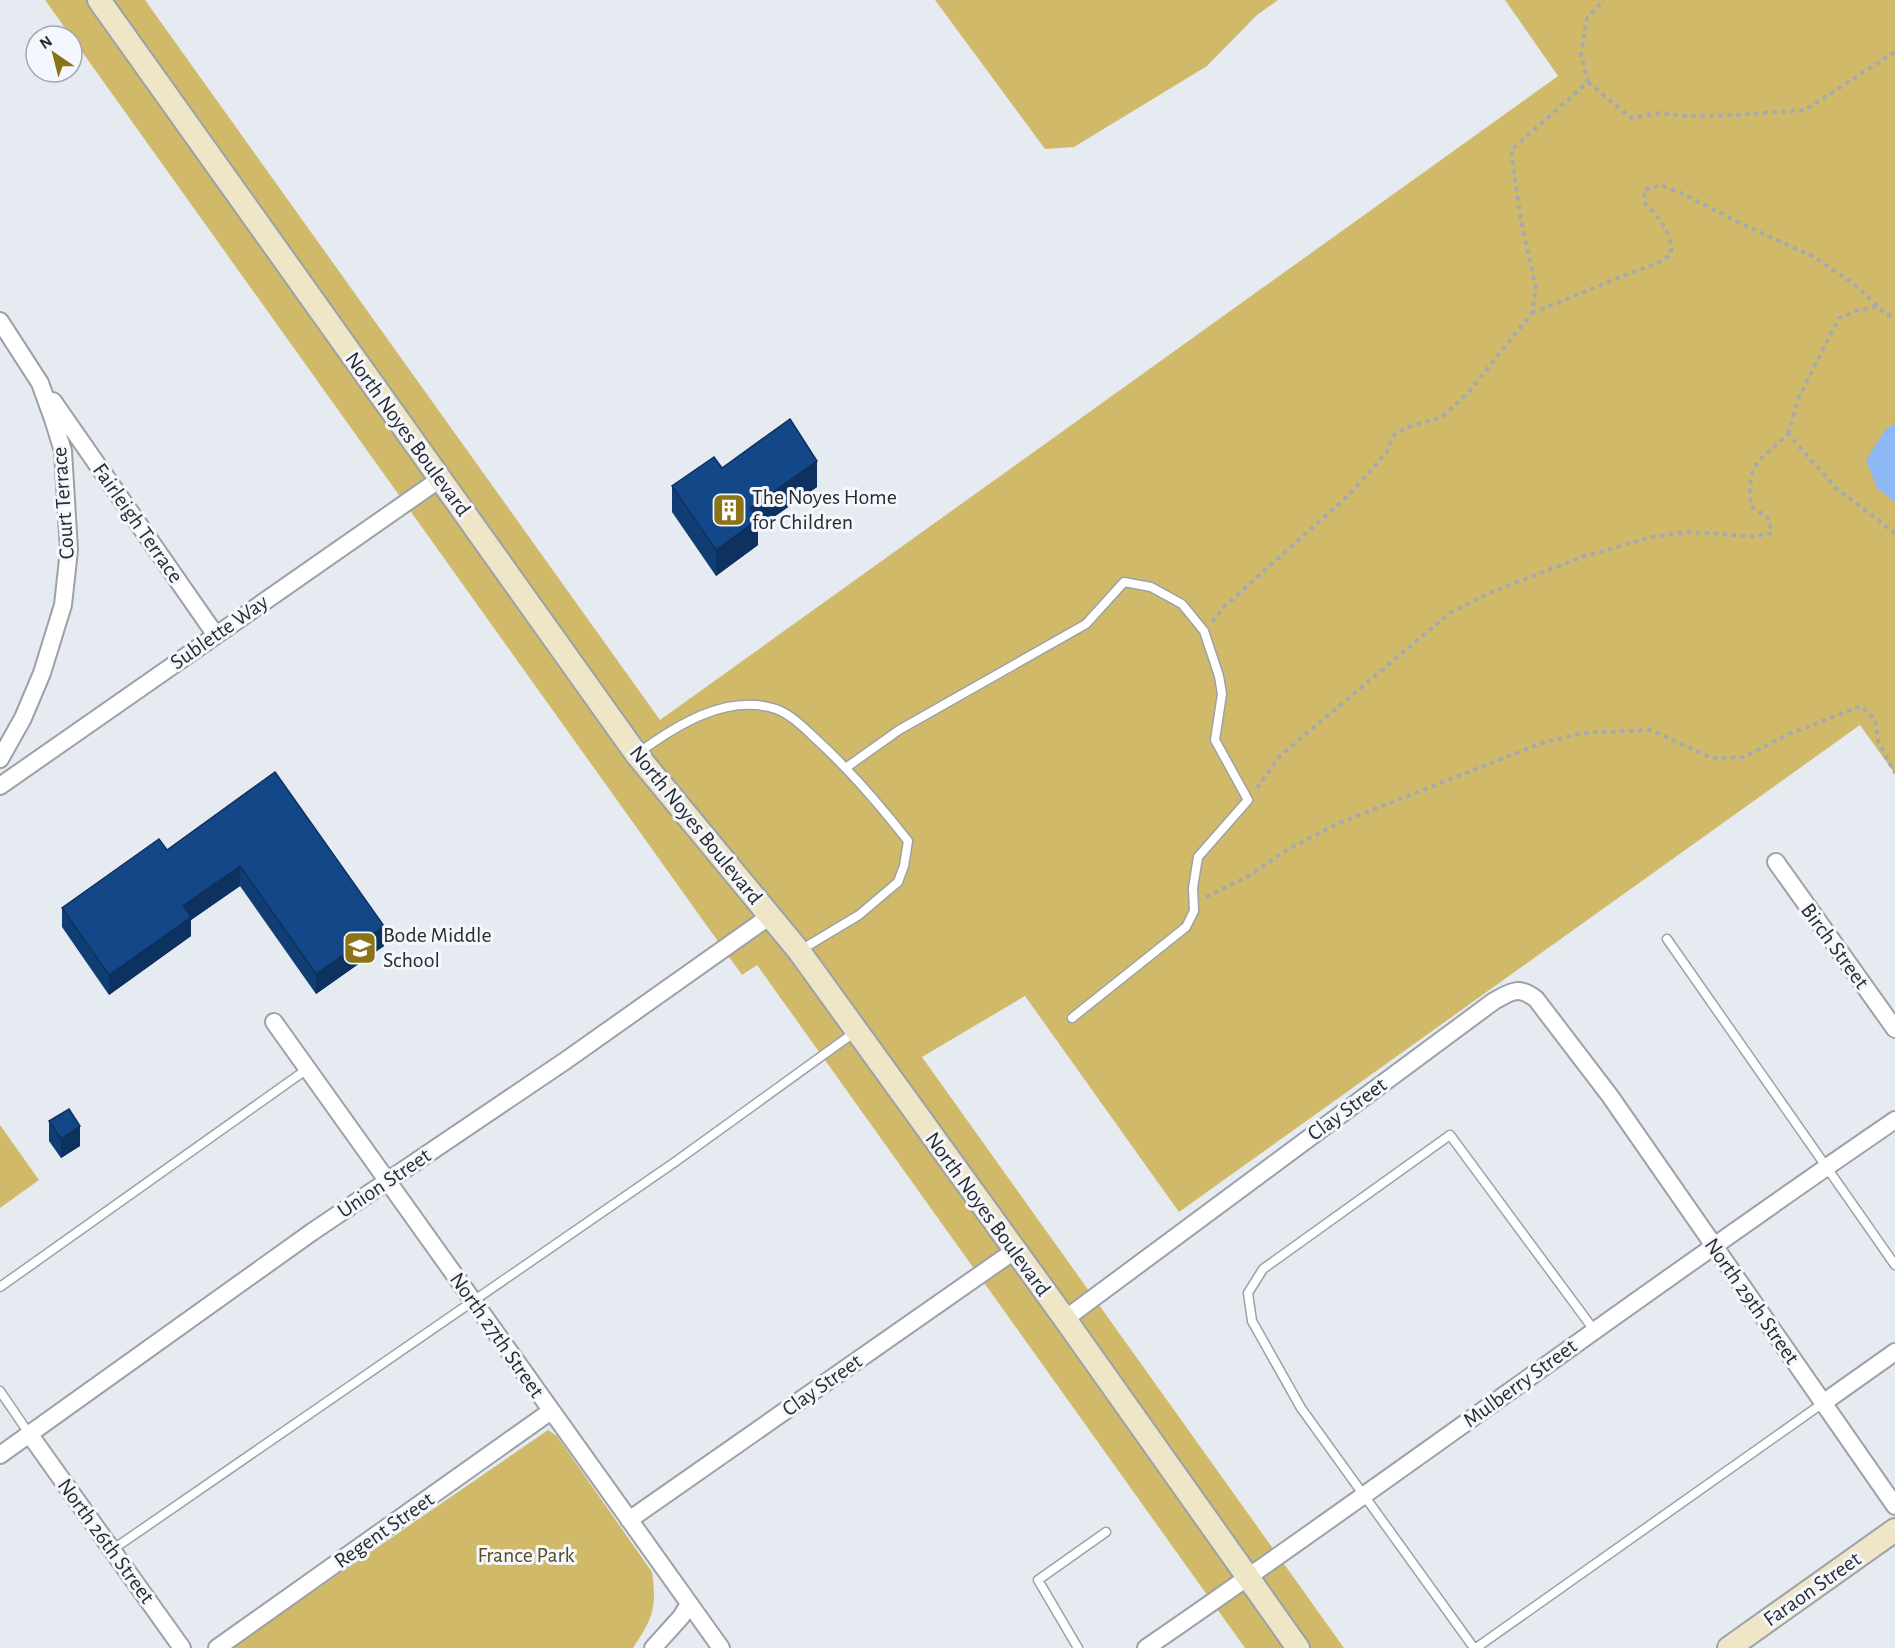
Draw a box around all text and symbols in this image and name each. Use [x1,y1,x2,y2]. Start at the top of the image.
north arrow [24,24,84,84]
text: N [37,33,55,52]
street label: North Noyes Boulevard [341,348,475,520]
street label: Court Terrace [48,446,78,560]
street label: Fairleigh Terrace [89,459,187,587]
place label: The Noyes Home for Children [752,486,897,533]
building icon: The Noyes Home for Children [711,492,747,528]
street label: Sublette Way [166,590,272,674]
street label: North Noyes Boulevard [625,742,767,908]
street label: Birch Street [1797,899,1873,993]
place label: Bode Middle School [383,924,492,971]
school or university icon: Bode Middle School [342,930,378,966]
street label: Clay Street [1303,1073,1391,1145]
street label: North Noyes Boulevard [921,1128,1055,1300]
street label: Union Street [333,1144,435,1222]
street label: North 29th Street [1700,1234,1804,1368]
street label: North 27th Street [446,1268,548,1402]
street label: Mulberry Street [1459,1335,1581,1431]
street label: Clay Street [778,1350,866,1420]
street label: North 26th Street [53,1474,159,1608]
street label: Regent Street [330,1488,438,1572]
park label: France Park [477,1544,575,1566]
street label: Faraon Street [1759,1548,1865,1630]

